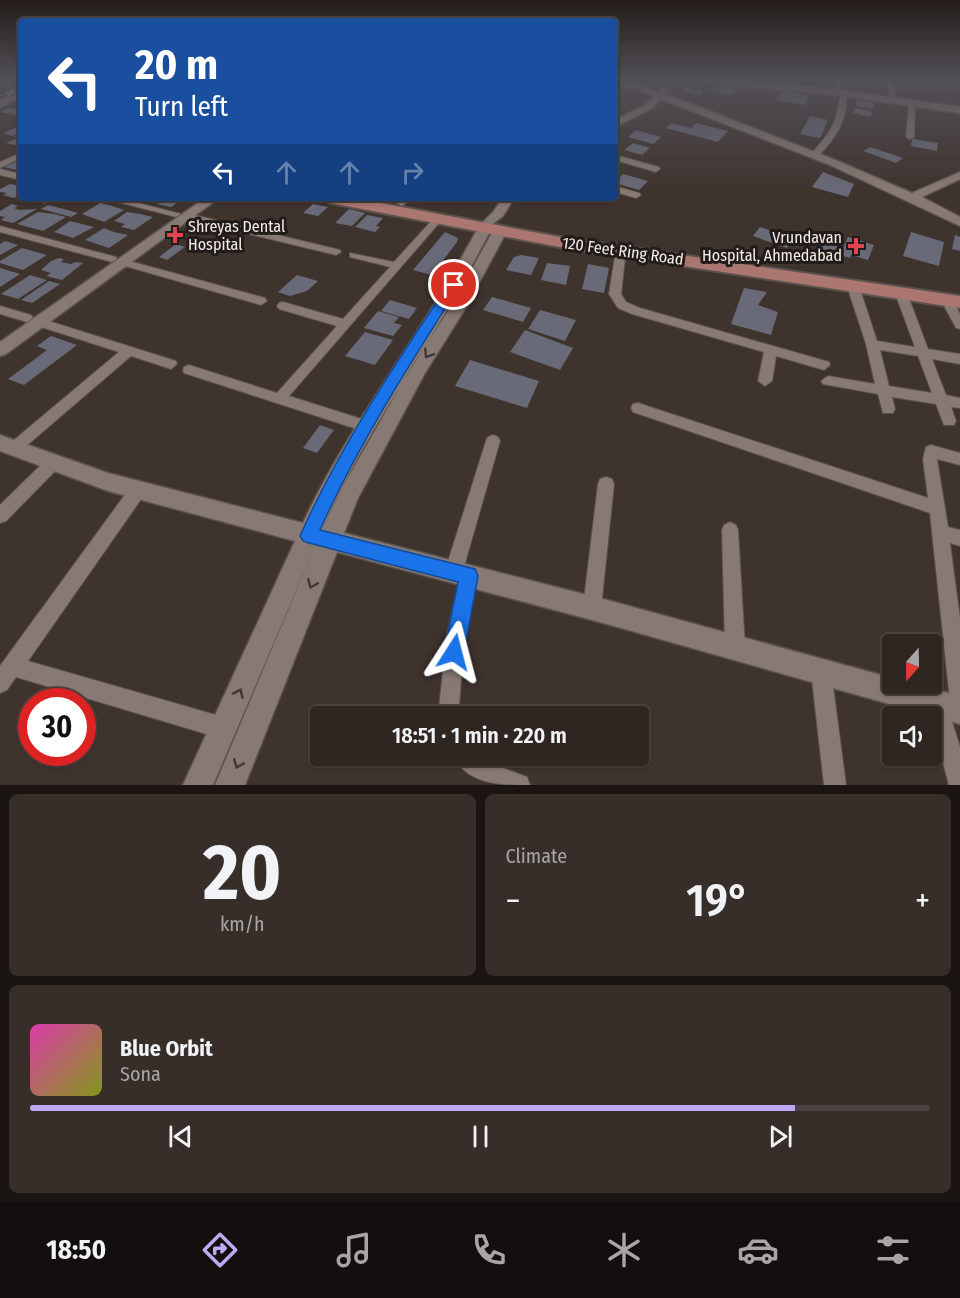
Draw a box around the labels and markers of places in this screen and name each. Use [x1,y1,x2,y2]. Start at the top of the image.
place label: Shreyas Dental Hospital [188,217,285,254]
marker: Shreyas Dental Hospital [166,226,184,244]
place label: Vrundavan Hospital, Ahmedabad [702,228,842,265]
marker: Vrundavan Hospital, Ahmedabad [847,237,865,255]
pin [428,259,479,310]

